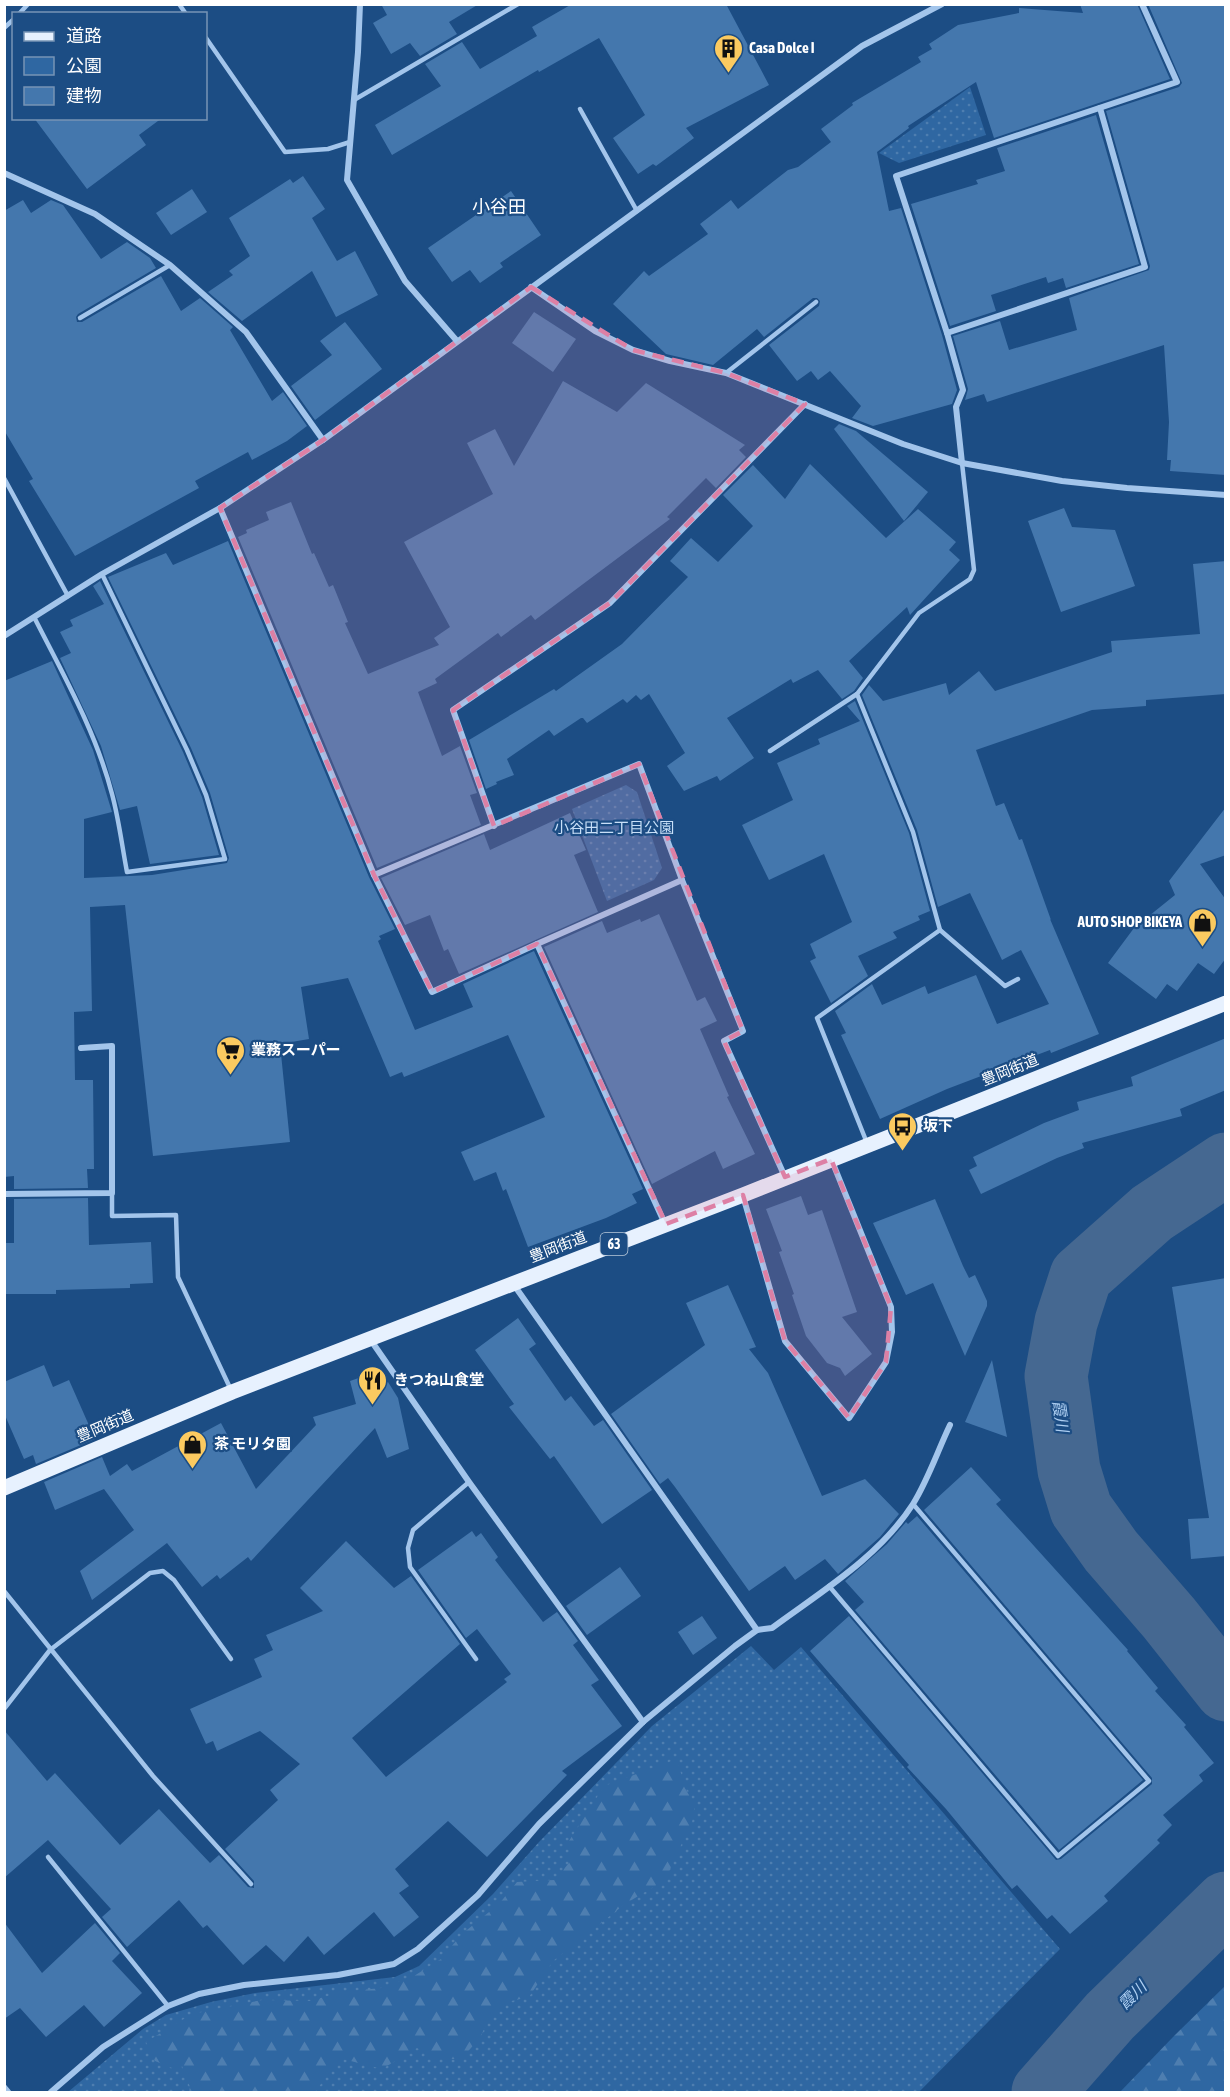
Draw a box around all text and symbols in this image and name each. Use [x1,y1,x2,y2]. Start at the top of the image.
legend [12,12,207,120]
text: 道路 [66,25,102,46]
building icon: Casa Dolce I [712,32,744,74]
place label: Casa Dolce I [749,39,815,56]
text: 公園 [66,55,102,76]
text: 建物 [66,85,102,106]
district label: 小谷田 [472,196,526,217]
park label: 小谷田二丁目公園 [554,819,674,836]
shop icon: AUTO SHOP BIKEYA [1187,906,1219,948]
place label: AUTO SHOP BIKEYA [1077,913,1183,930]
supermarket icon: 業務スーパー [214,1034,246,1076]
place label: 業務スーパー [251,1041,341,1058]
street label: 豊岡街道 [979,1050,1041,1089]
bus stop icon: 坂下 [886,1110,918,1152]
place label: 坂下 [923,1117,953,1134]
street label: 豊岡街道 [527,1228,589,1265]
road number: 63 [600,1233,628,1255]
restaurant icon: きつね山食堂 [357,1364,389,1406]
place label: きつね山食堂 [394,1371,484,1388]
water label: 霞川 [1050,1399,1072,1435]
street label: 豊岡街道 [74,1406,136,1445]
shop icon: 茶 モリタ園 [177,1428,209,1470]
place label: 茶 モリタ園 [214,1435,291,1452]
water label: 霞川 [1114,1976,1151,2013]

